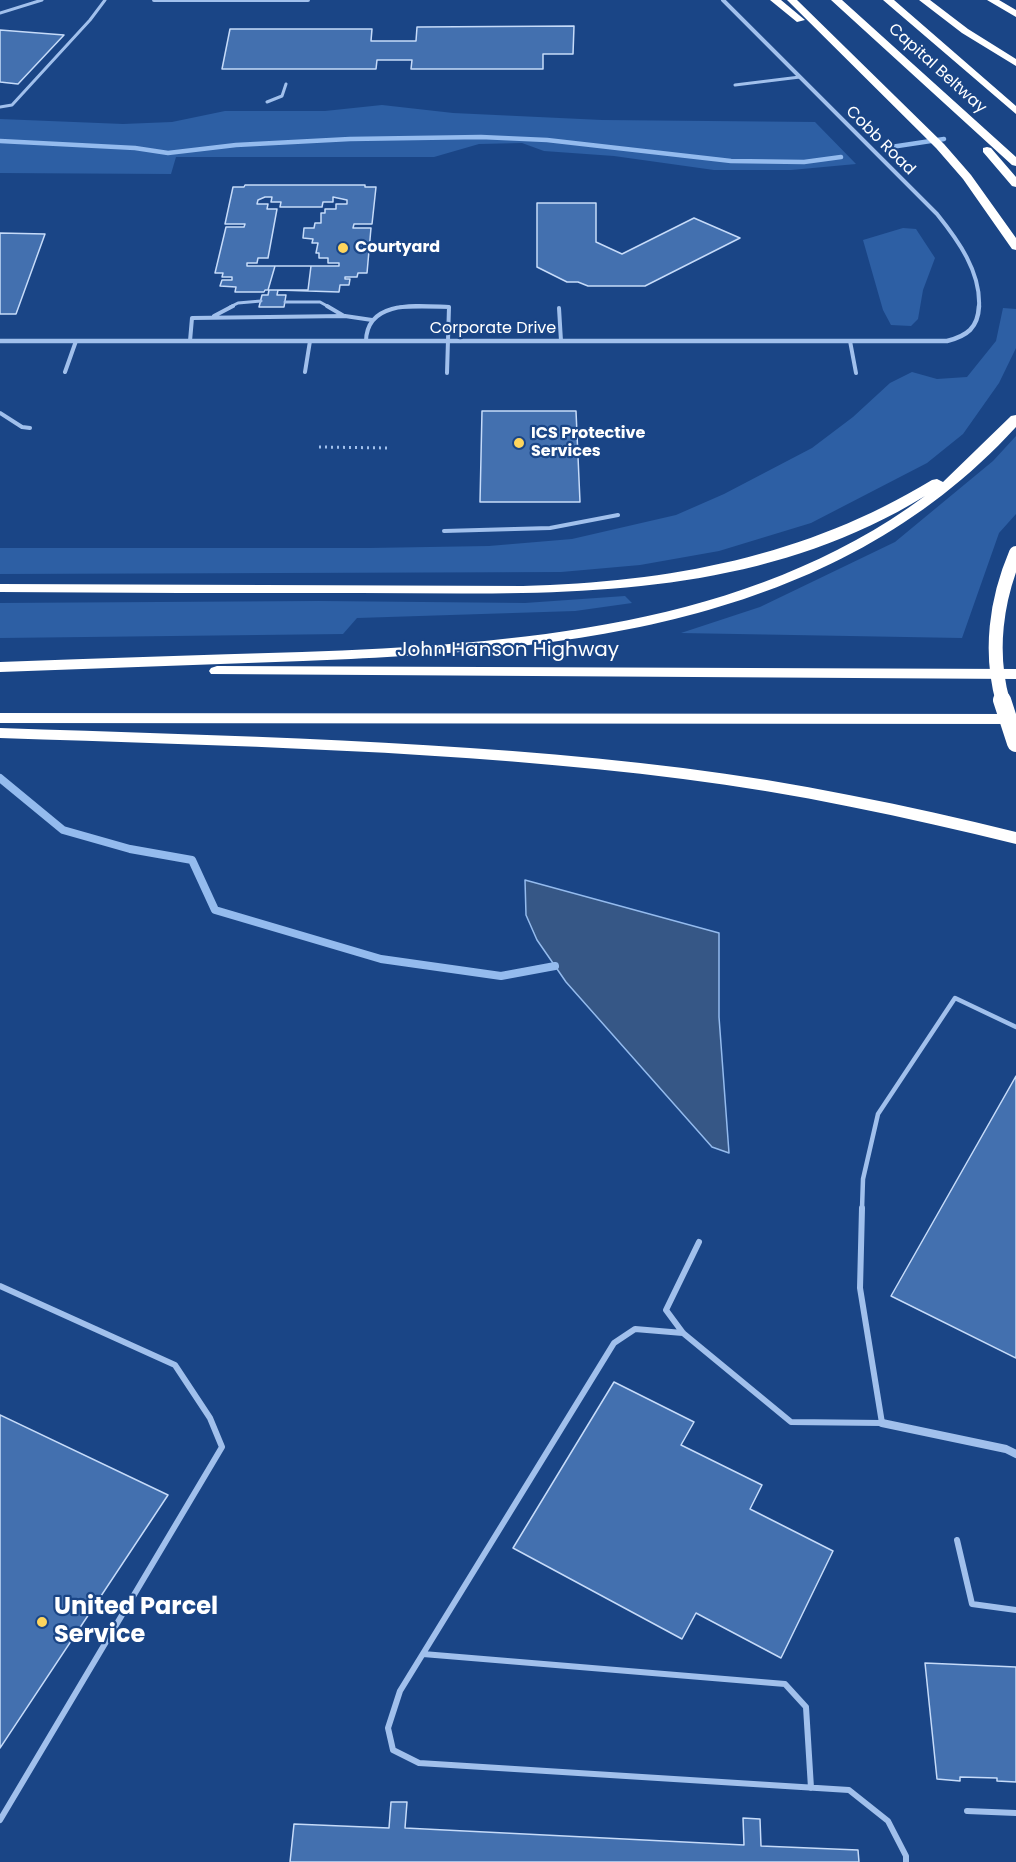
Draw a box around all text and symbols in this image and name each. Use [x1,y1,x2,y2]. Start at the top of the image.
street label: Capital Beltway [884,20,990,118]
street label: Cobb Road [841,102,919,180]
place label: Courtyard [355,238,440,258]
marker: Courtyard [336,241,350,255]
street label: Corporate Drive [430,319,556,339]
place label: ICS Protective Services [531,424,645,462]
marker: ICS Protective Services [512,436,526,450]
street label: John Hanson Highway [397,639,619,663]
place label: United Parcel Service [54,1594,218,1650]
marker: United Parcel Service [35,1615,49,1629]

